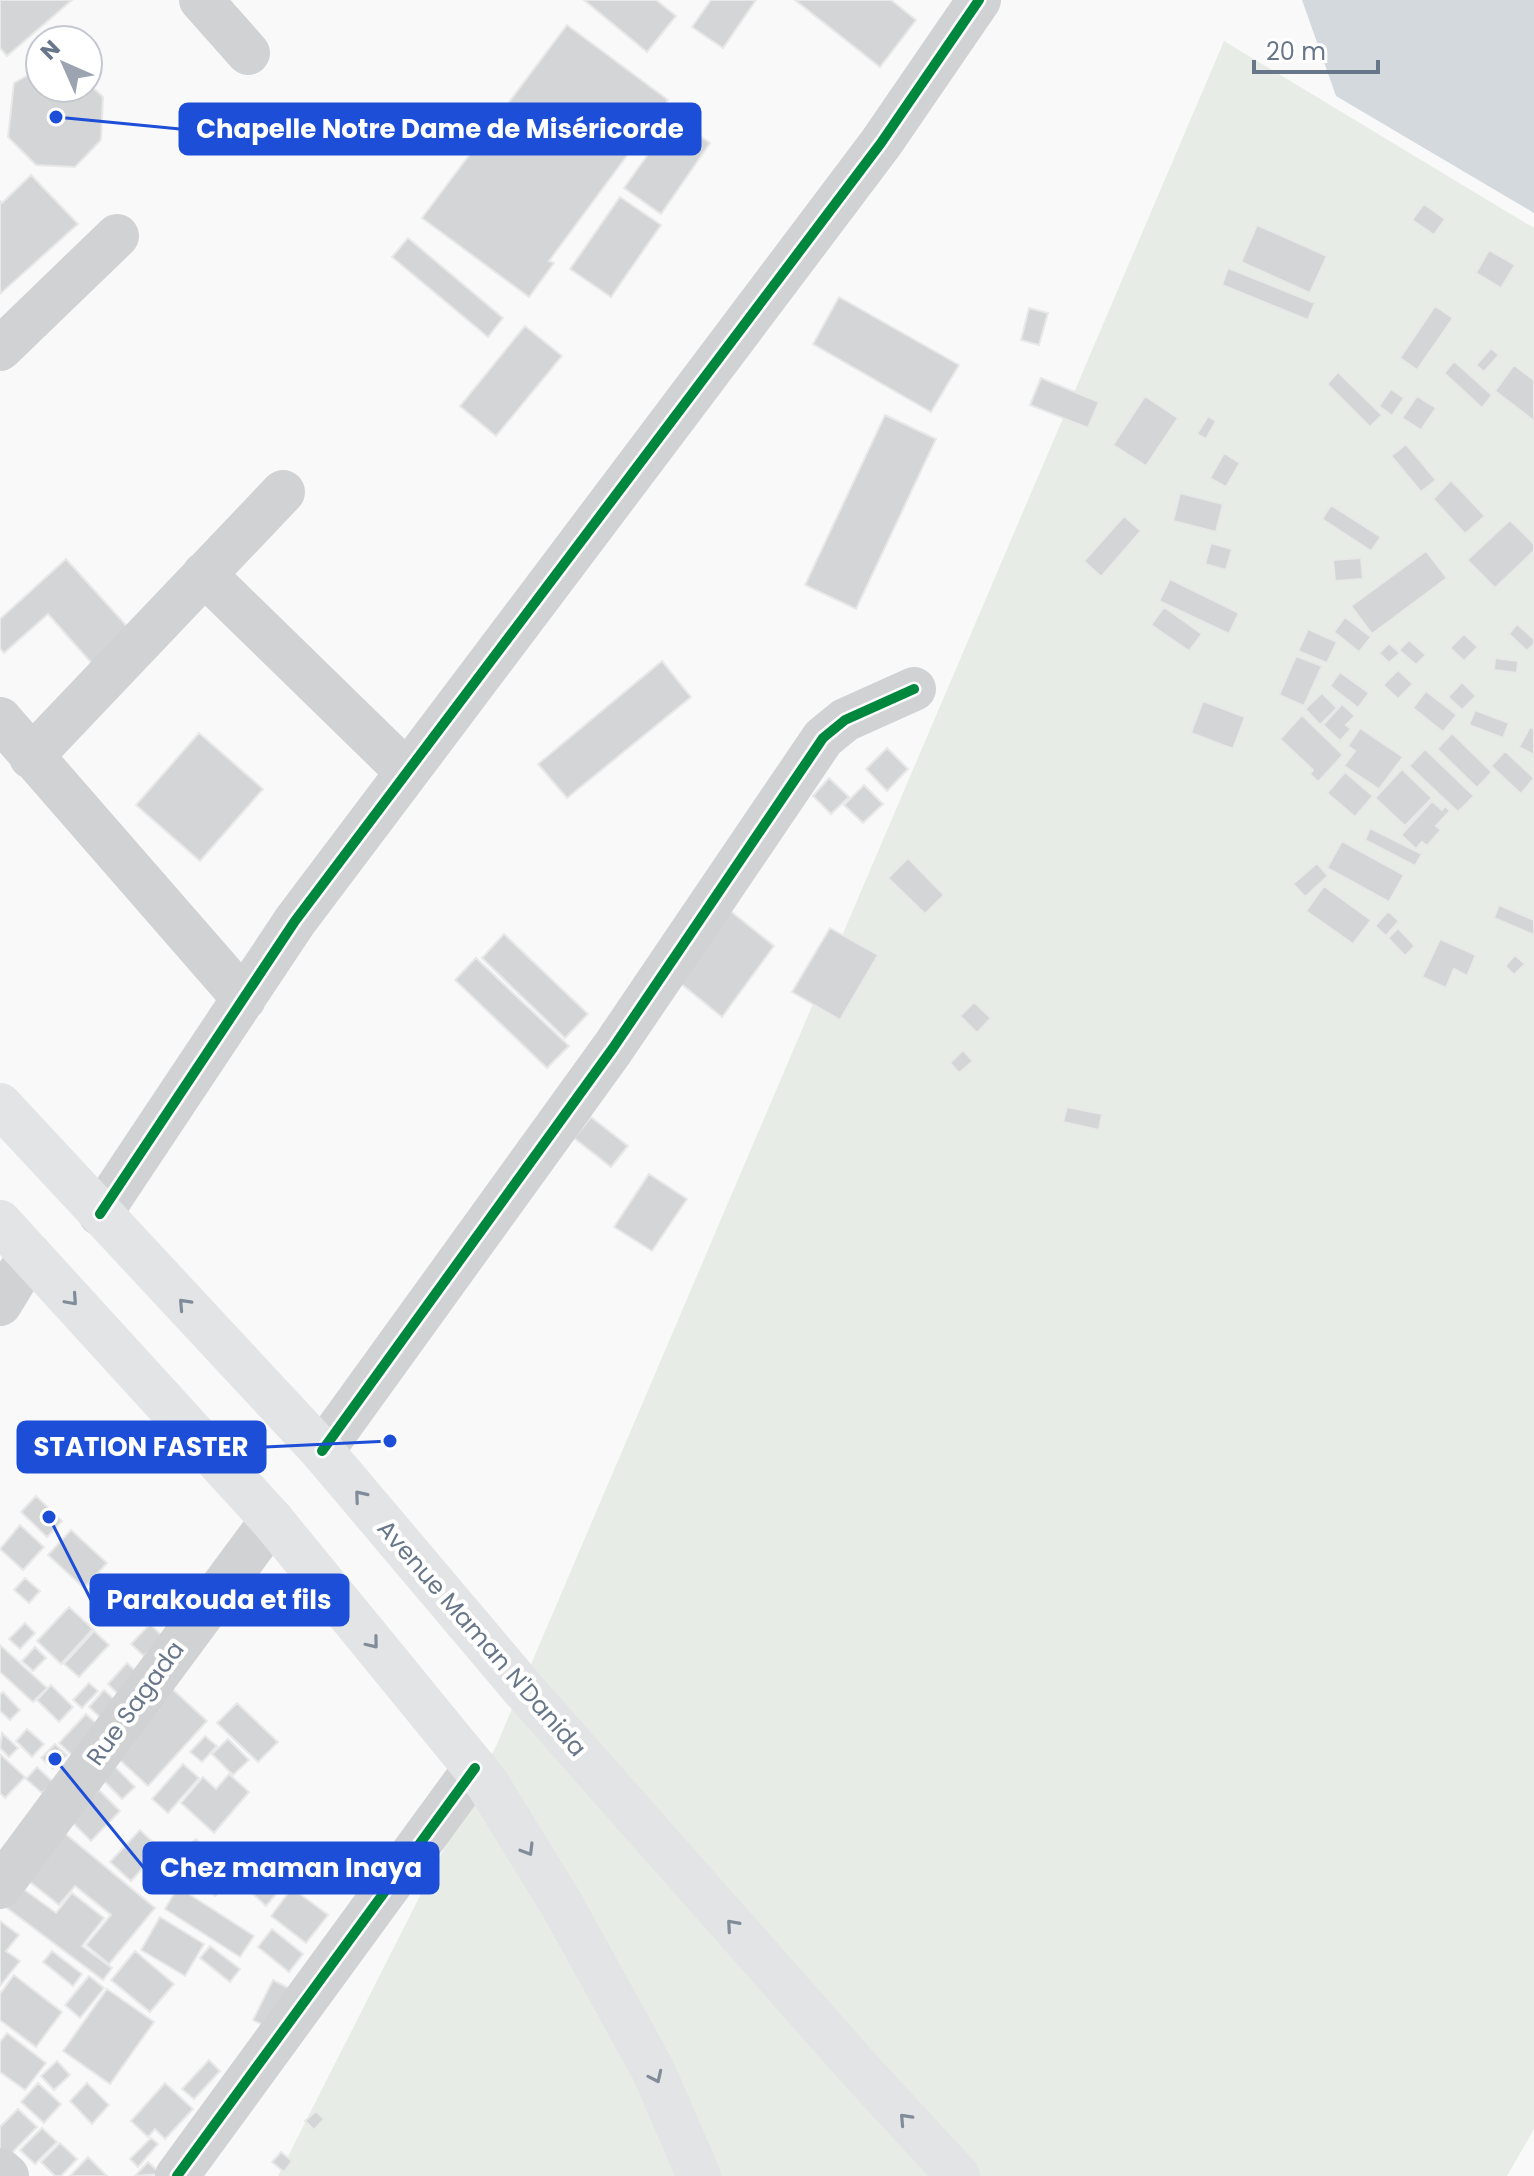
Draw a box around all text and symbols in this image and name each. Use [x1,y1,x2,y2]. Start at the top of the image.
north arrow [24,24,104,104]
scale bar [1254,24,1378,74]
text: N [33,33,67,67]
text: 20 m [1266,35,1326,68]
callout: Chapelle Notre Dame de Miséricorde [180,104,700,154]
text: Chapelle Notre Dame de Miséricorde [196,111,684,147]
one-way arrow [62,1291,76,1306]
one-way arrow [179,1299,194,1313]
callout: STATION FASTER [18,1422,265,1472]
text: STATION FASTER [34,1429,248,1465]
one-way arrow [355,1490,370,1505]
street label: Avenue Maman N'Danida [370,1513,594,1763]
callout: Parakouda et fils [91,1575,348,1625]
text: Parakouda et fils [107,1582,331,1618]
one-way arrow [363,1633,377,1648]
street label: Rue Sagada [79,1634,191,1772]
one-way arrow [519,1841,534,1856]
callout: Chez maman Inaya [144,1843,438,1893]
text: Chez maman Inaya [160,1850,422,1886]
one-way arrow [727,1920,742,1935]
one-way arrow [646,2068,662,2083]
one-way arrow [900,2114,915,2128]

